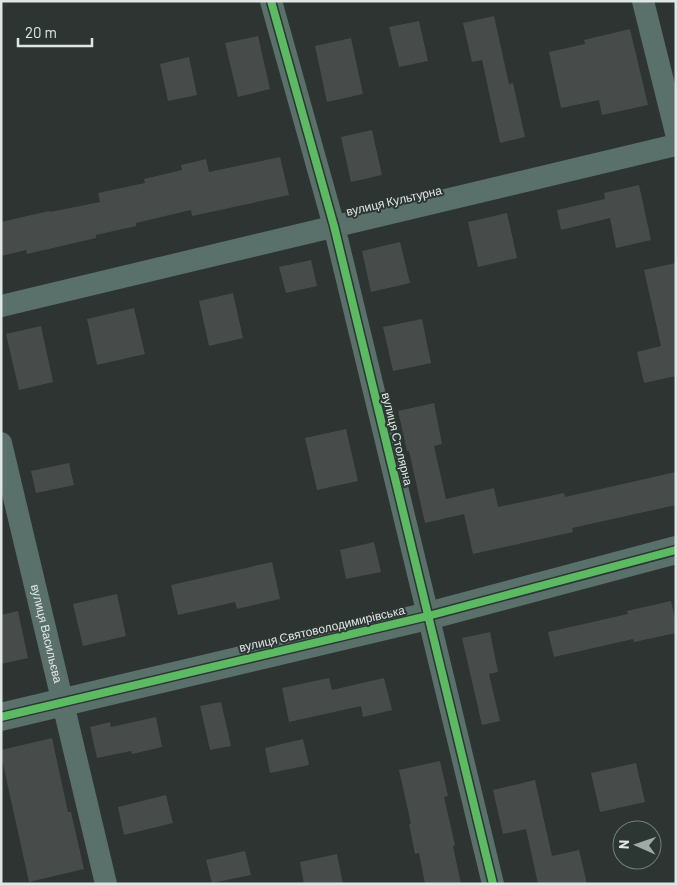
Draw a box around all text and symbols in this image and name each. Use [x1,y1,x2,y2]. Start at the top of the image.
scale bar [18,15,91,47]
text: 20 m [25,23,57,41]
street label: вулиця Культурна [345,182,444,219]
street label: вулиця Столярна [379,391,416,487]
street label: вулиця Васильєва [29,583,66,685]
street label: вулиця Святоволодимирівська [238,602,407,655]
north arrow [612,820,662,870]
text: N [615,840,632,849]

